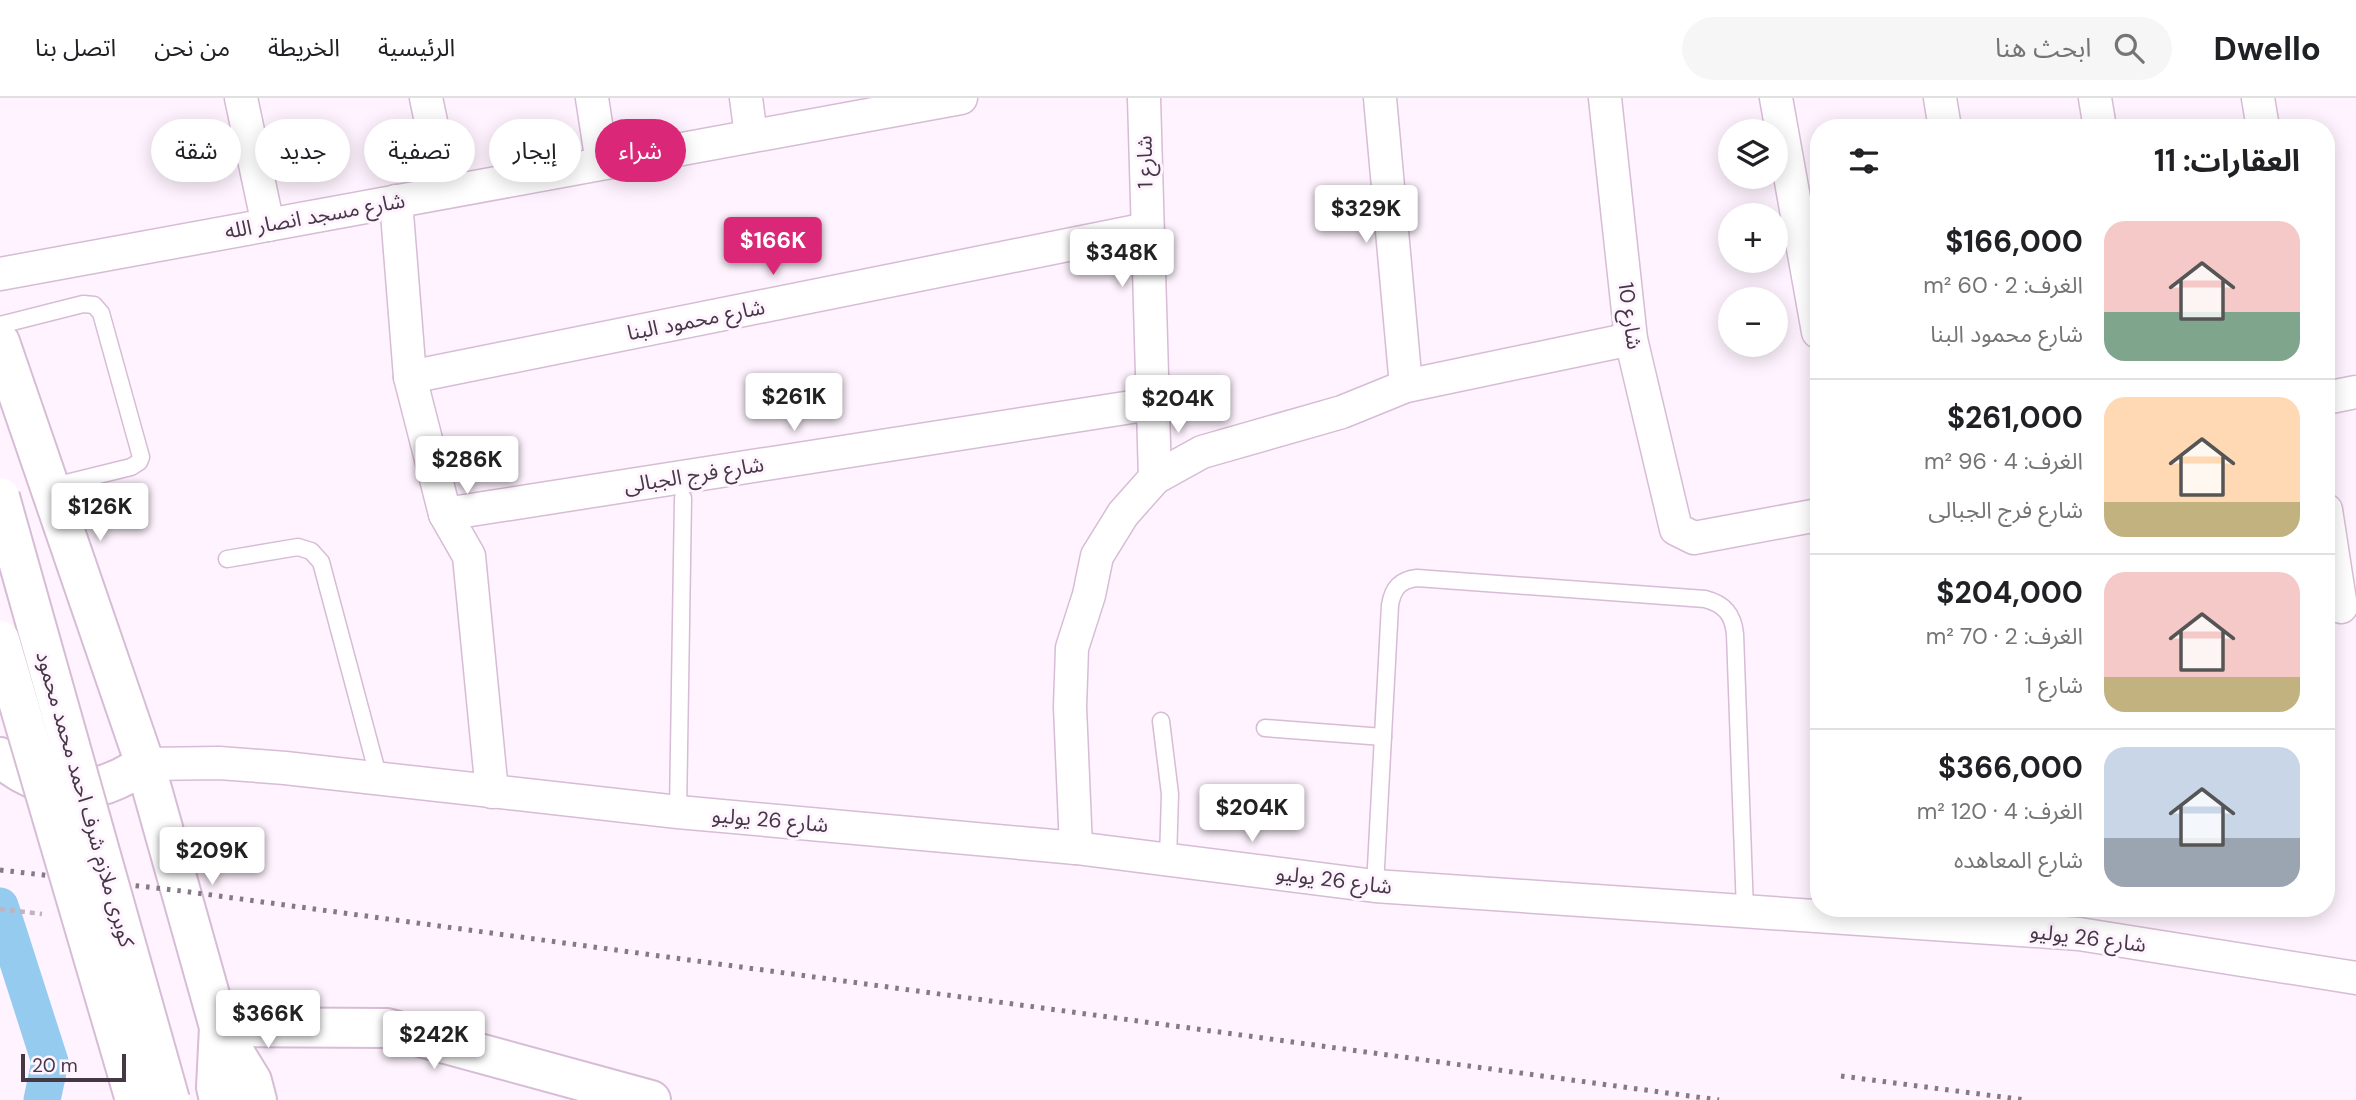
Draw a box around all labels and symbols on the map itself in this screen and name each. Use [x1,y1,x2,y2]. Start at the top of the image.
street label: شارع 1 [1131,135,1160,189]
street label: شارع مسجد انصار الله [223,186,407,247]
pin: $329K [1317,186,1415,245]
pin: $166K [724,218,822,277]
pin: $348K [1073,230,1171,289]
street label: شارع 10 [1610,281,1649,351]
street label: شارع محمود البنا [625,293,767,348]
pin: $261K [745,374,843,433]
pin: $204K [1129,376,1227,435]
pin: $286K [418,436,516,496]
street label: شارع فرج الجبالى [622,450,766,501]
pin: $126K [51,484,149,543]
street label: كوبرى ملازم شرف احمد محمد محمود [27,648,141,951]
pin: $204K [1203,784,1301,844]
street label: شارع 26 يوليو [711,801,829,840]
pin: $209K [163,828,261,887]
street label: شارع 26 يوليو [1274,859,1394,902]
street label: شارع 26 يوليو [2028,917,2148,960]
pin: $366K [219,990,317,1050]
pin: $242K [385,1012,483,1071]
scale bar [21,1051,126,1083]

